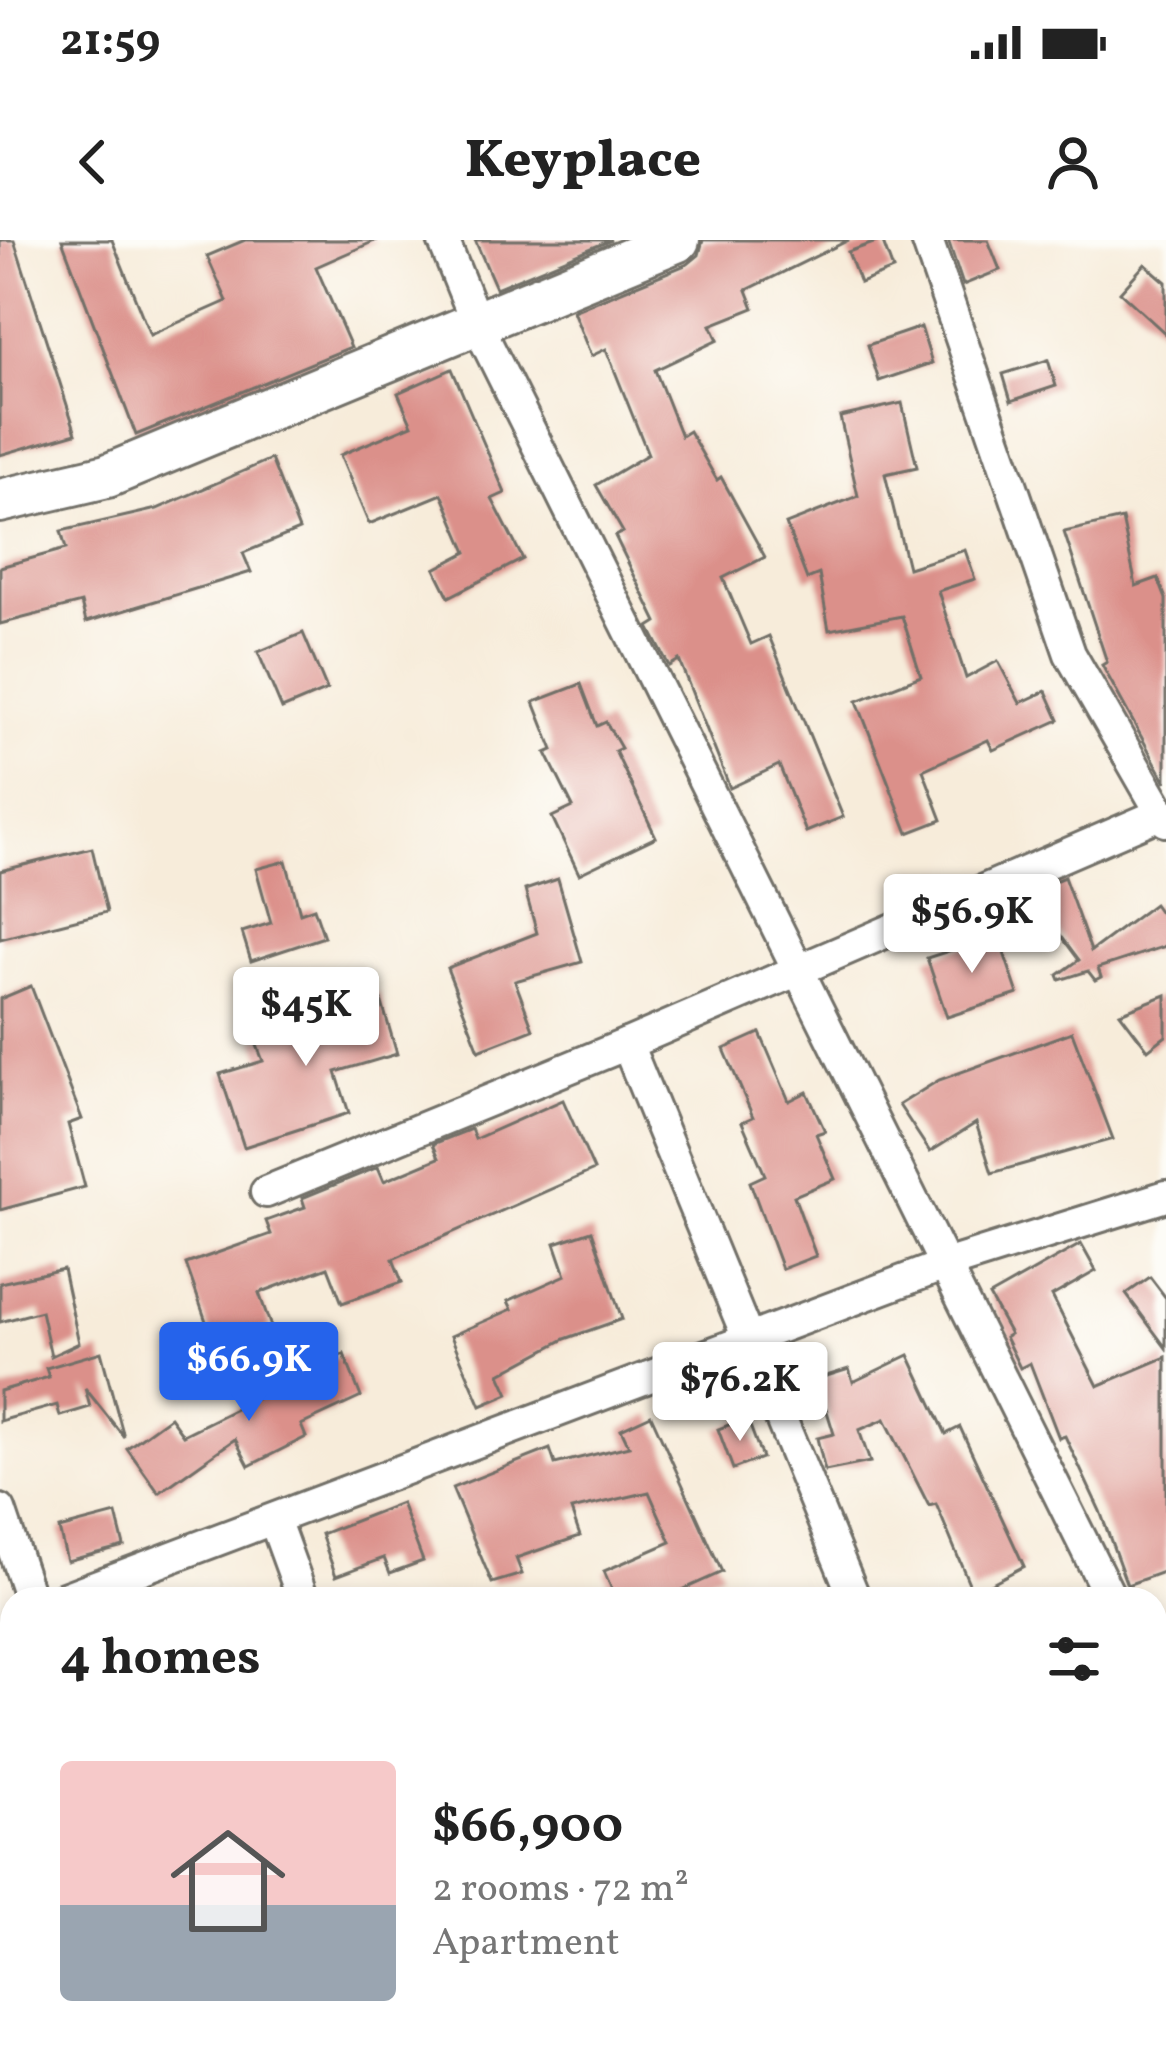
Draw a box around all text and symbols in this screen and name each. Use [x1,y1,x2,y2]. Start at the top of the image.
text: 21:59 [60,11,160,74]
text: Keyplace [465,125,701,200]
icon: back [60,129,126,195]
icon: person [1040,129,1106,195]
pin: $56.9K [874,874,1070,976]
text: $56.9K [911,886,1033,940]
pin: $45K [235,967,377,1069]
text: $45K [260,979,352,1033]
pin: $66.9K [151,1322,347,1424]
text: $66.9K [186,1334,312,1388]
pin: $76.2K [642,1342,838,1444]
text: $76.2K [680,1354,801,1408]
text: 4 homes [60,1624,261,1695]
icon: filters [1041,1626,1107,1692]
text: $66,900 [432,1792,623,1863]
icon: home [156,1809,300,1953]
text: 2 rooms · 72 m² [432,1863,689,1917]
text: Apartment [432,1917,620,1971]

